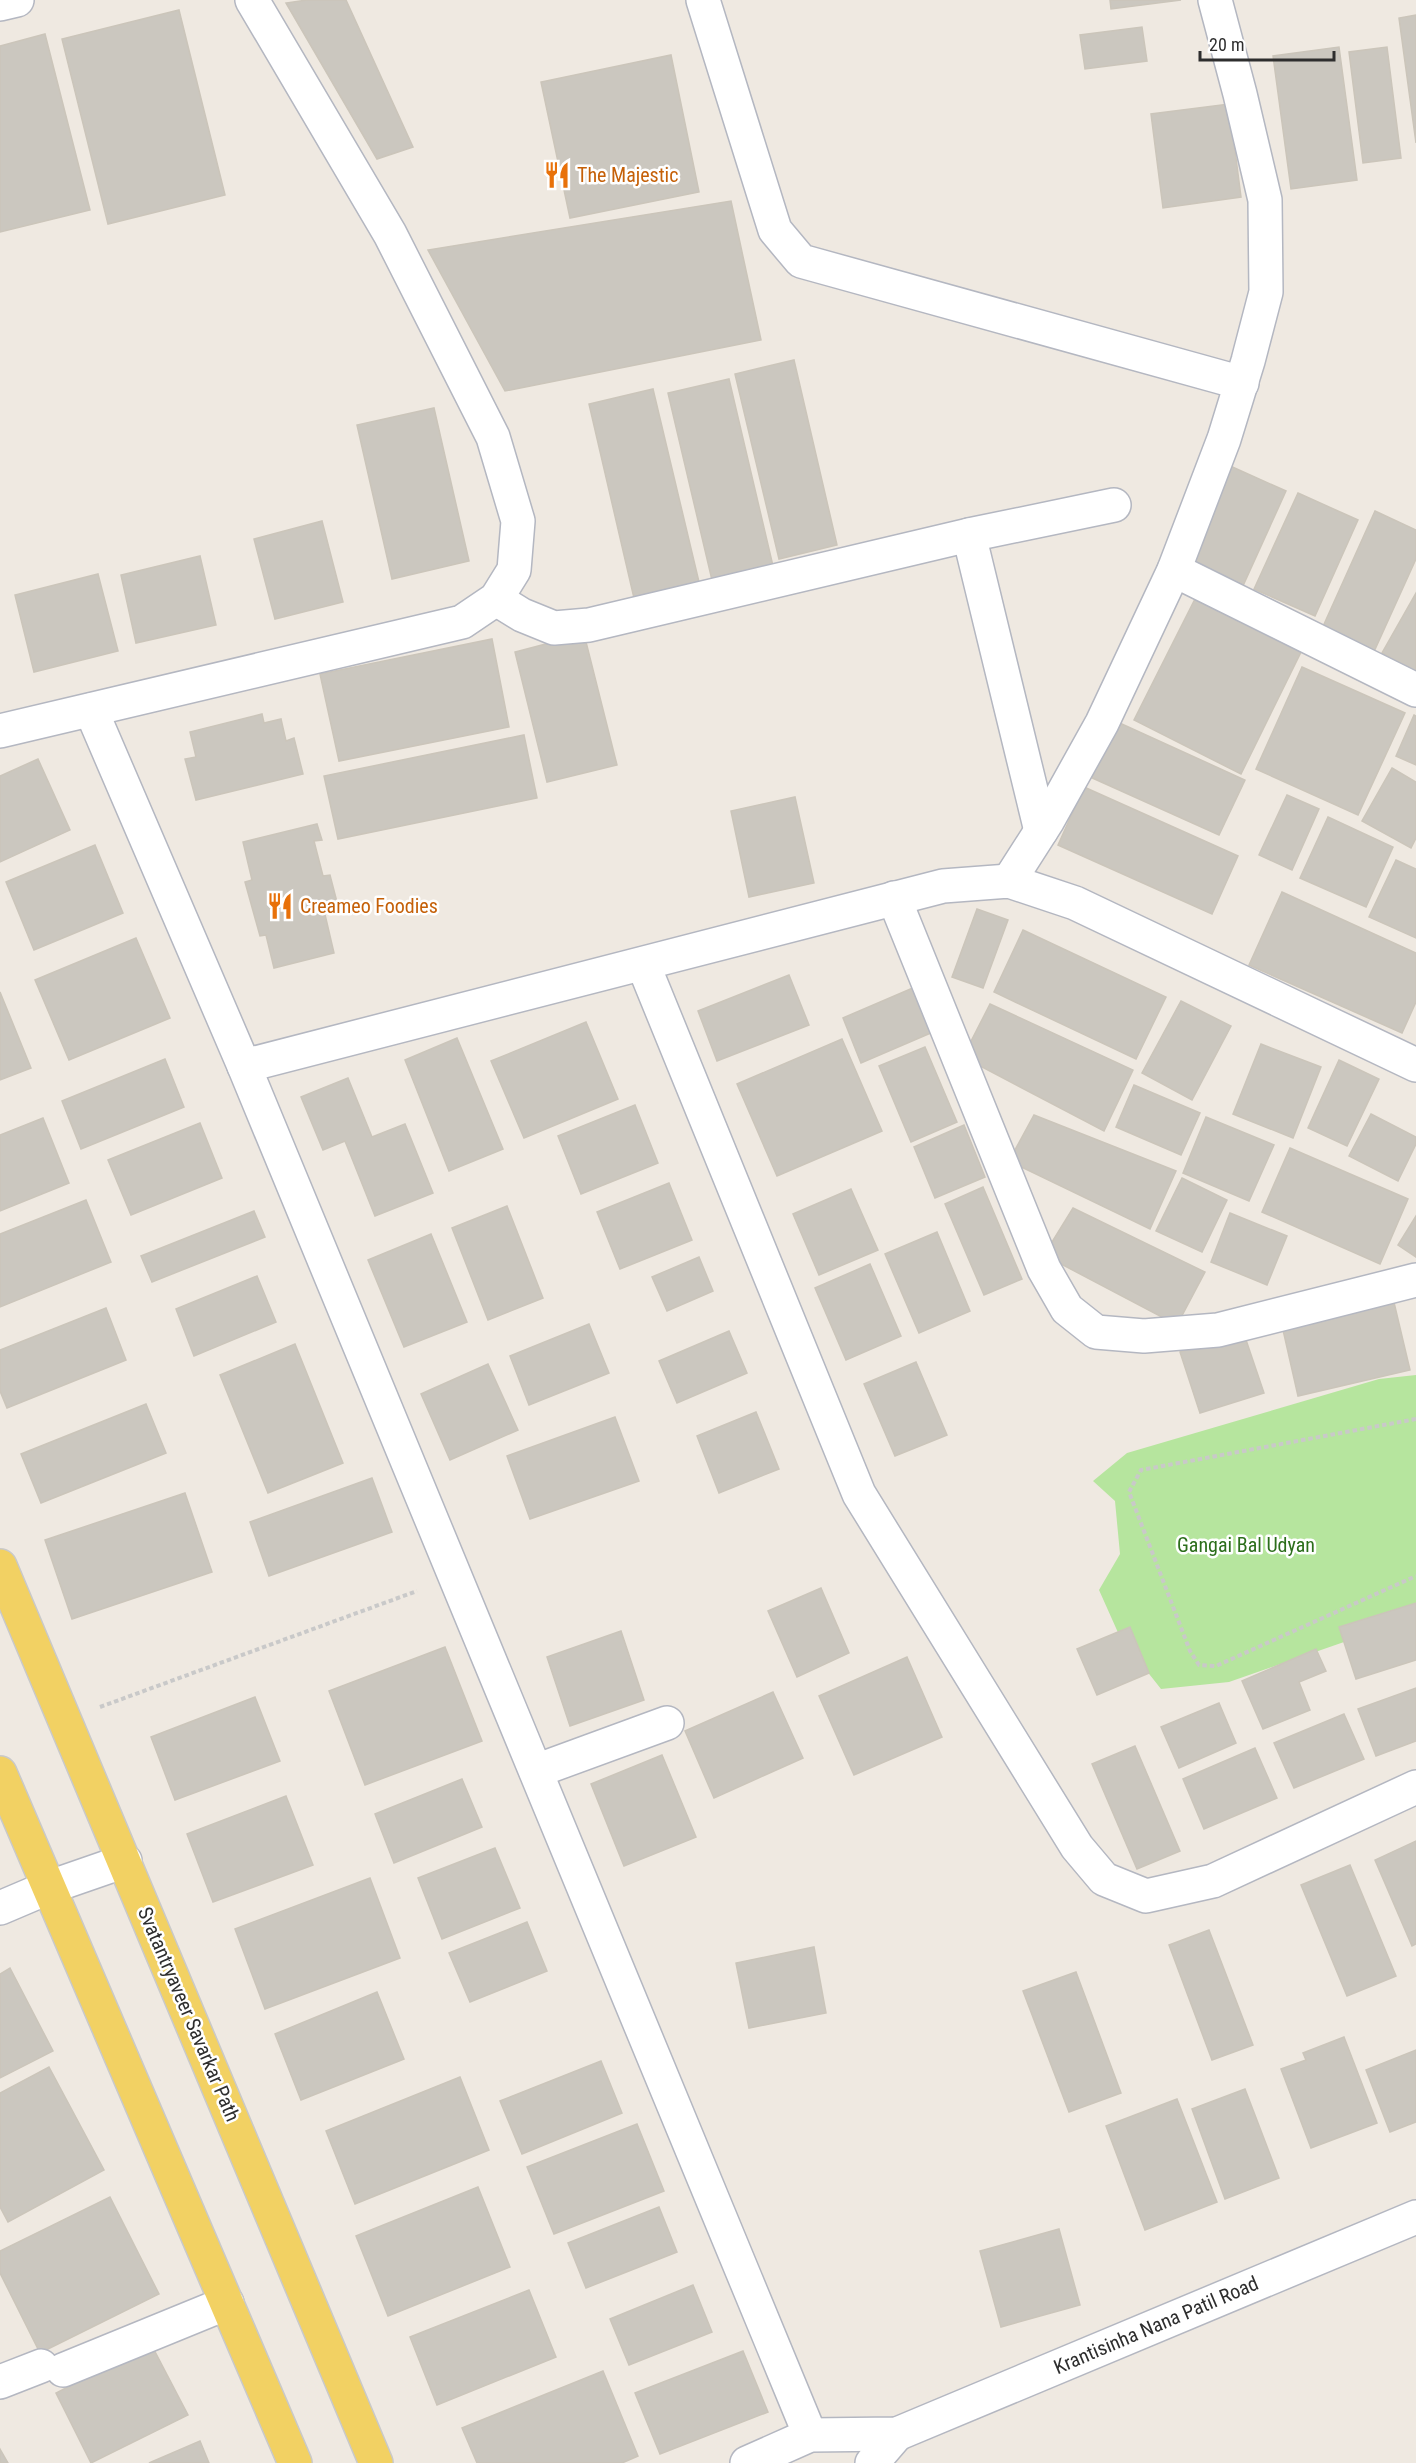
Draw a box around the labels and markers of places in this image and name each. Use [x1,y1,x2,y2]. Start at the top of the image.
restaurant icon: The Majestic [542,160,572,190]
place label: The Majestic [577,163,678,187]
restaurant icon: Creameo Foodies [265,891,295,921]
place label: Creameo Foodies [300,894,438,918]

